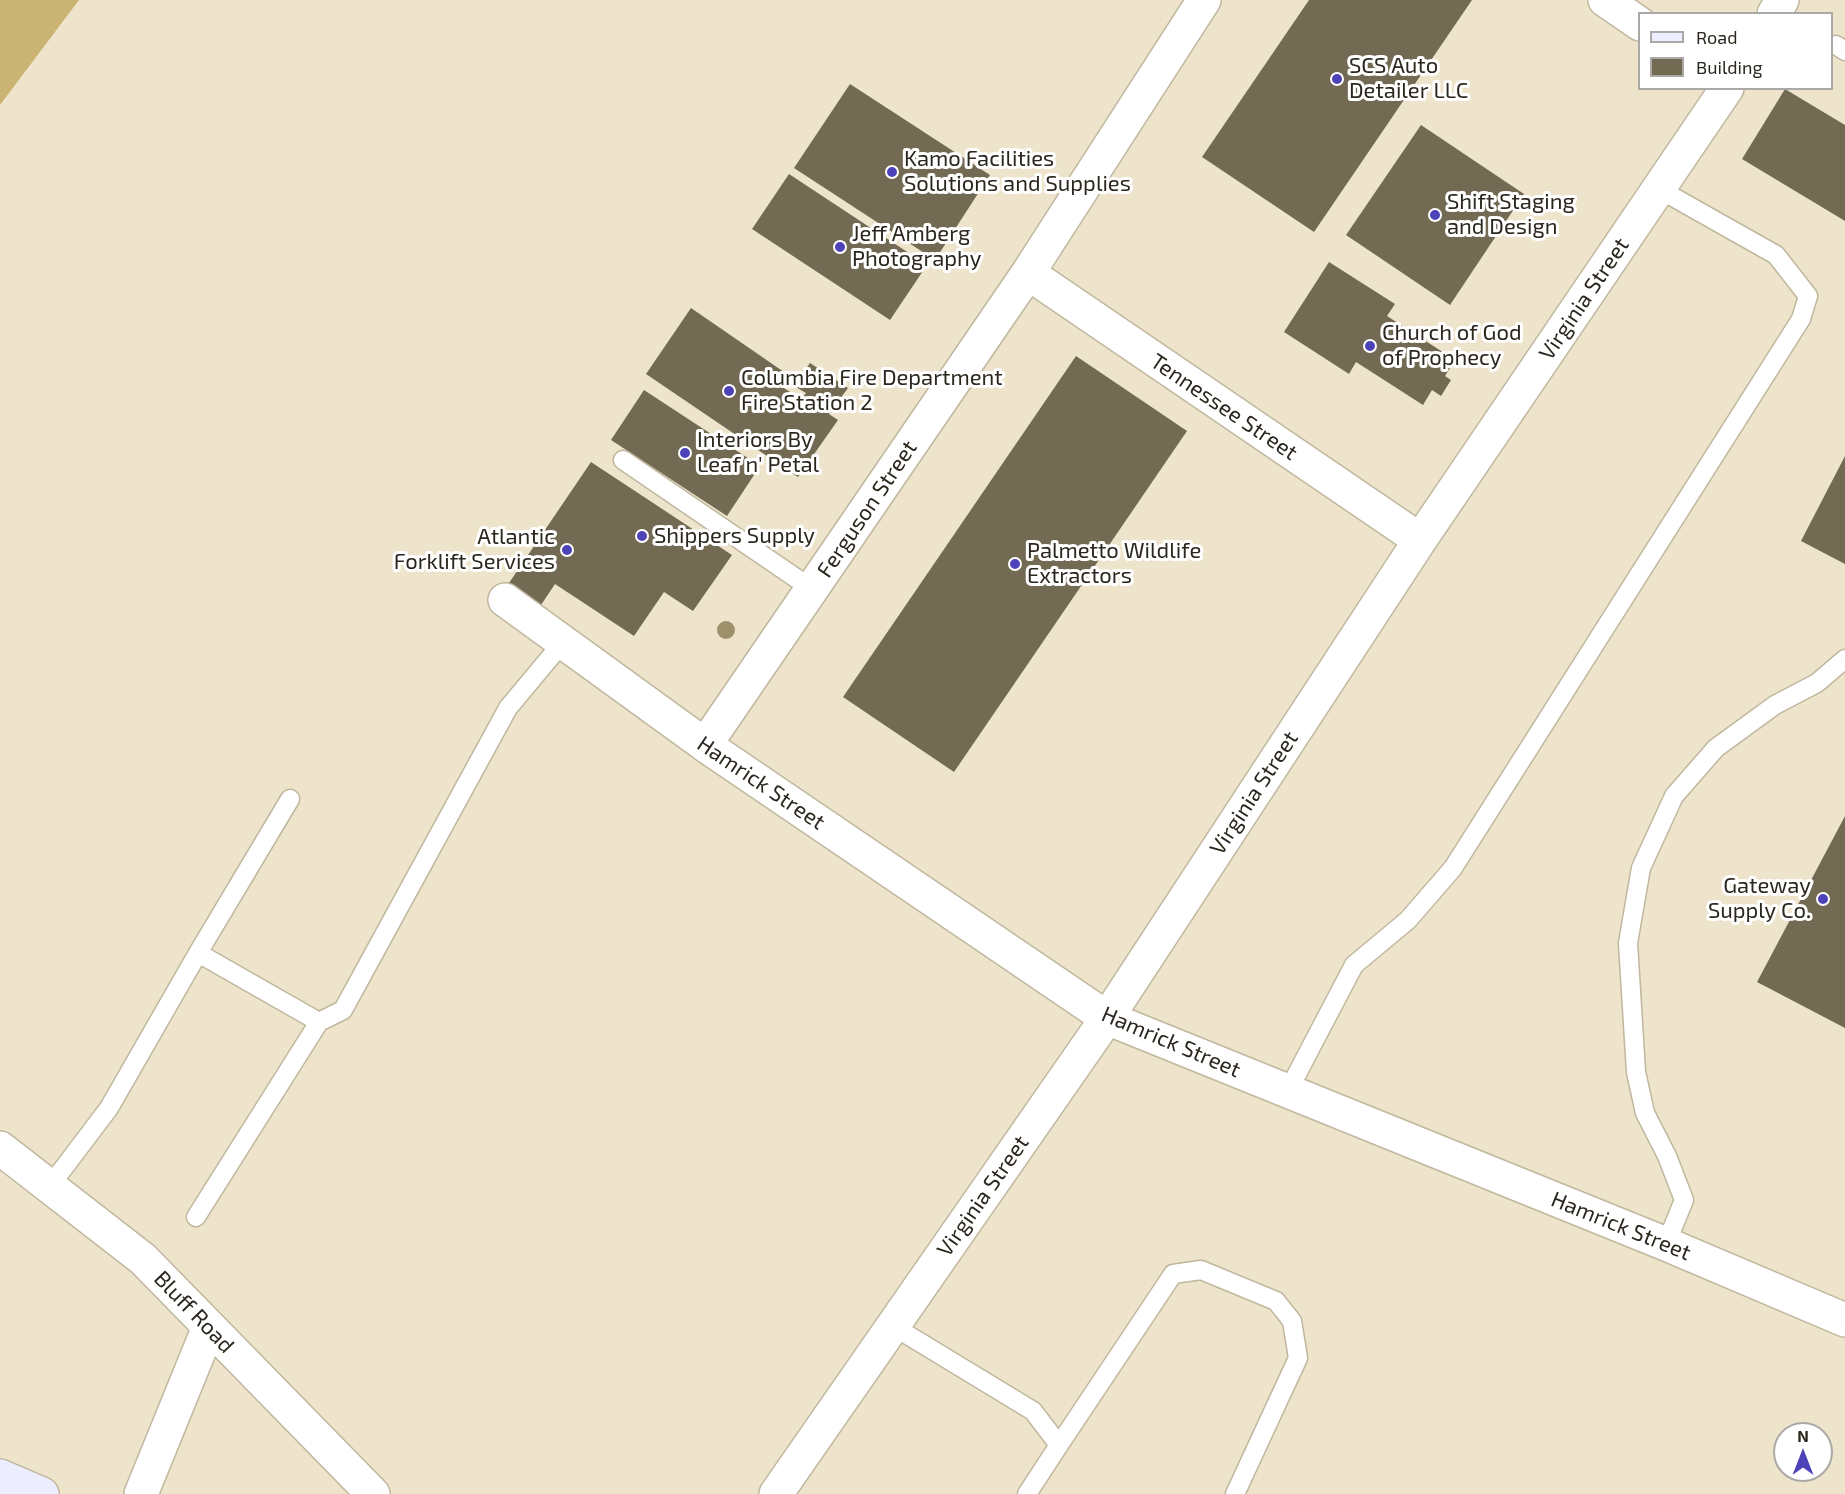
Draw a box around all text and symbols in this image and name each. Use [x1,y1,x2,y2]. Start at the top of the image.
legend [1638,12,1833,90]
text: Road [1696,26,1737,48]
place label: SCS Auto Detailer LLC [1349,53,1468,104]
text: Building [1696,56,1763,78]
marker: SCS Auto Detailer LLC [1330,72,1344,86]
place label: Kamo Facilities Solutions and Supplies [904,146,1131,198]
marker: Kamo Facilities Solutions and Supplies [885,165,899,179]
place label: Shift Staging and Design [1447,189,1575,240]
marker: Shift Staging and Design [1428,208,1442,222]
place label: Jeff Amberg Photography [852,221,981,272]
street label: Virginia Street [1533,233,1635,365]
marker: Jeff Amberg Photography [833,240,847,254]
place label: Church of God of Prophecy [1382,320,1522,372]
marker: Church of God of Prophecy [1363,339,1377,353]
street label: Tennessee Street [1146,348,1302,466]
place label: Columbia Fire Department Fire Station 2 [741,365,1003,416]
marker: Columbia Fire Department Fire Station 2 [722,384,736,398]
place label: Interiors By Leaf n' Petal [697,427,819,478]
street label: Ferguson Street [811,436,923,582]
marker: Interiors By Leaf n' Petal [678,446,692,460]
place label: Shippers Supply [654,523,815,549]
place label: Atlantic Forklift Services [394,524,555,576]
marker: Shippers Supply [635,529,649,543]
place label: Palmetto Wildlife Extractors [1027,538,1201,590]
marker: Atlantic Forklift Services [560,543,574,557]
marker: Palmetto Wildlife Extractors [1008,557,1022,571]
street label: Virginia Street [1204,726,1304,860]
street label: Hamrick Street [692,731,830,835]
place label: Gateway Supply Co. [1708,873,1811,924]
marker: Gateway Supply Co. [1816,892,1830,906]
street label: Hamrick Street [1098,1001,1244,1083]
street label: Virginia Street [932,1130,1034,1262]
street label: Hamrick Street [1547,1186,1695,1266]
street label: Bluff Road [148,1265,240,1359]
north arrow [1773,1422,1833,1482]
text: N [1797,1426,1809,1445]

